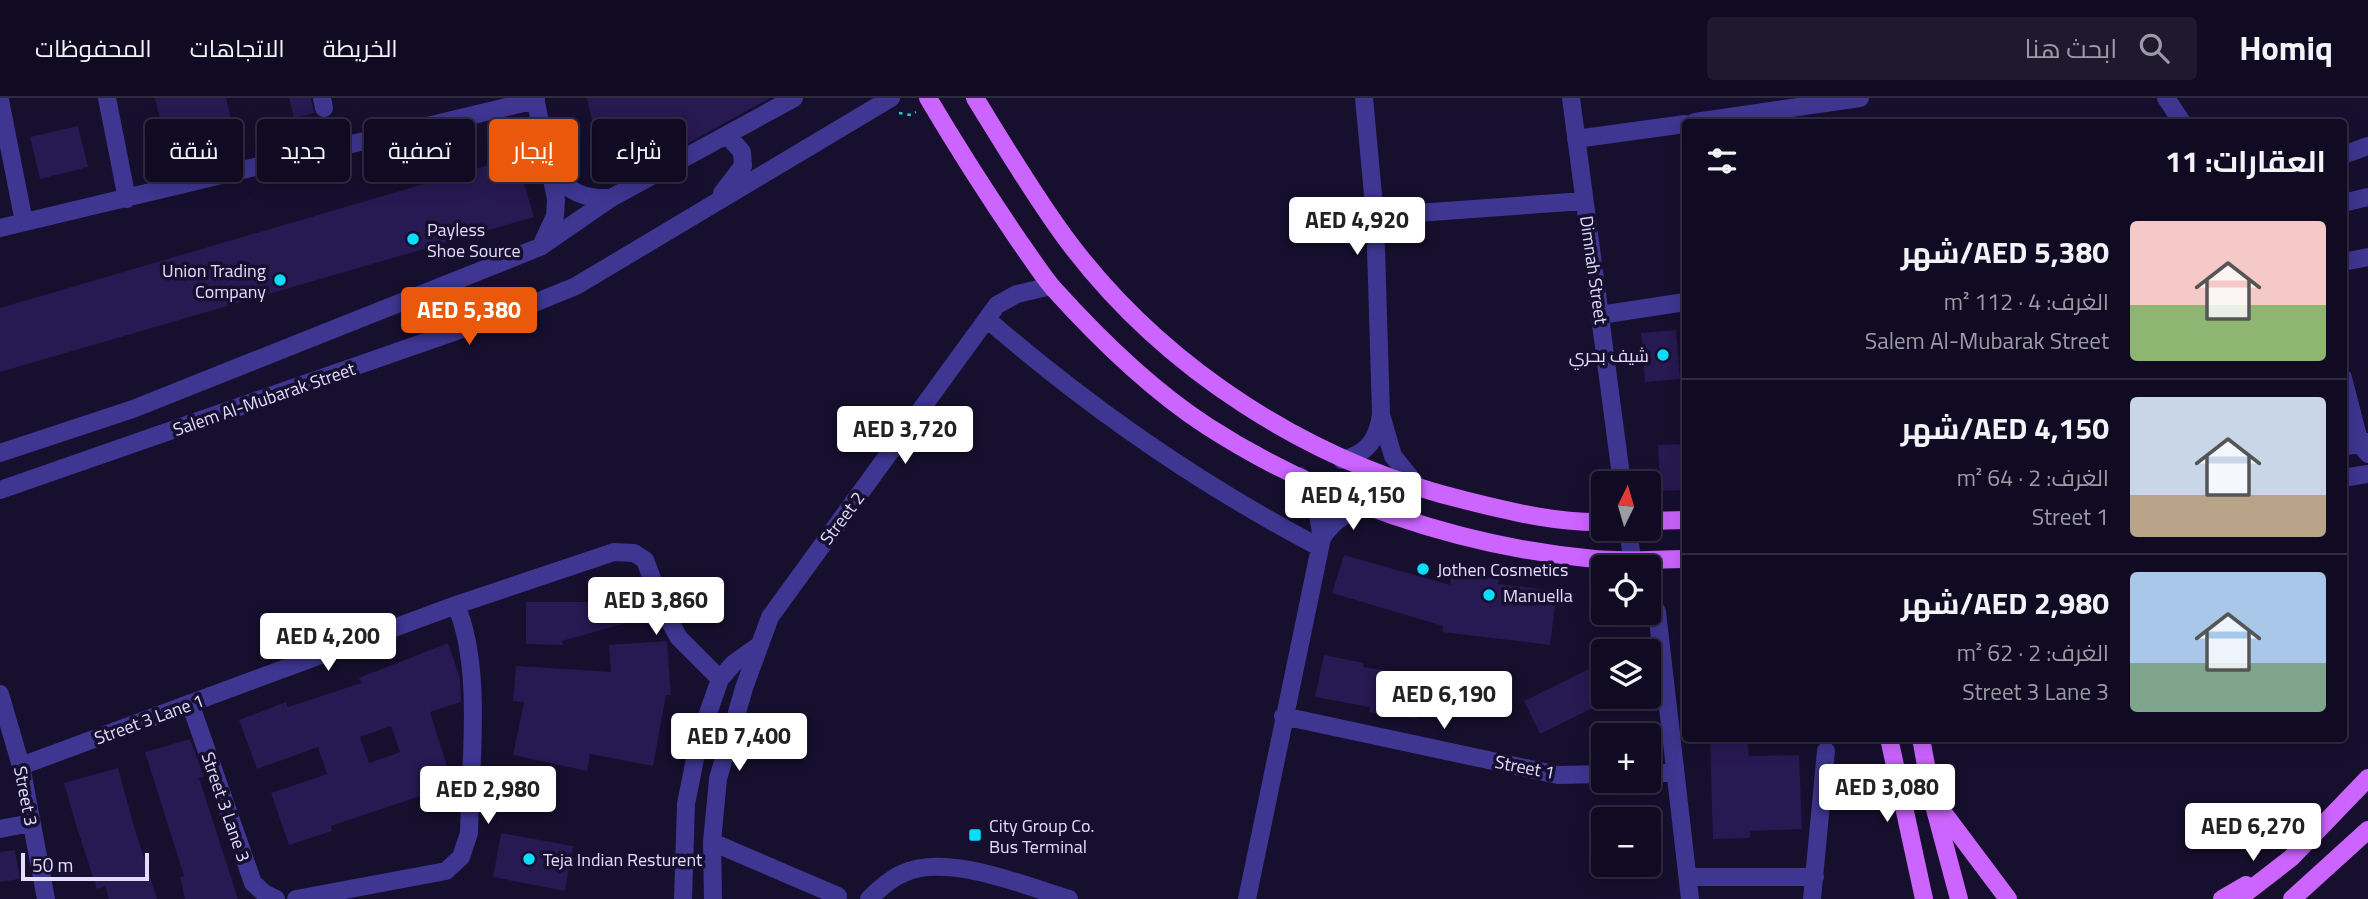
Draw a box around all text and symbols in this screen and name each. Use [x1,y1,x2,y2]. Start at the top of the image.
search box [1707,17,2197,80]
text: Homiq [2239,23,2333,73]
text: ابحث هنا [2025,29,2117,68]
icon: search [2135,29,2173,67]
text: المحفوظات [35,30,152,66]
text: الاتجاهات [190,30,285,66]
text: الخريطة [323,30,398,66]
chip: شقة [145,119,243,182]
chip: جديد [257,119,350,182]
chip: تصفية [364,119,475,182]
chip: إيجار [489,119,578,182]
chip: شراء [592,119,686,182]
text: العقارات: 11 [2165,138,2326,184]
icon: filters [1703,142,1741,180]
pin: AED 4,920 [1277,198,1437,257]
text: AED 4,920 [1305,202,1409,237]
street label: Dimnah Street [1573,214,1615,327]
place label: Payless Shoe Source [427,216,521,264]
text: AED 5,380/شهر [1901,229,2109,275]
marker: Payless Shoe Source [405,231,421,247]
icon: home [2186,249,2270,333]
place label: Union Trading Company [162,257,266,305]
marker: Union Trading Company [272,272,288,288]
text: الغرف: 4 · 112 m² [1944,284,2109,319]
pin: AED 5,380 [389,288,549,347]
text: AED 5,380 [417,292,521,327]
text: Salem Al-Mubarak Street [1865,323,2109,358]
place label: شيف بحري [1569,342,1649,370]
marker: شيف بحري [1655,347,1671,363]
street label: Salem Al-Mubarak Street [169,355,359,443]
text: AED 4,150/شهر [1901,405,2109,451]
pin: AED 3,720 [825,406,985,466]
text: AED 3,720 [853,411,957,446]
icon: home [2186,425,2270,509]
text: الغرف: 2 · 64 m² [1957,460,2109,495]
north arrow [1591,471,1661,541]
map controls [1591,471,1661,877]
pin: AED 4,150 [1273,472,1433,532]
text: AED 4,150 [1301,477,1405,512]
street label: Street 2 [813,486,871,550]
text: Street 1 [2032,499,2109,534]
button: locate [1591,555,1661,625]
place label: Jothen Cosmetics [1437,556,1568,583]
marker: Jothen Cosmetics [1415,561,1431,577]
pin: AED 3,860 [576,578,736,637]
text: AED 2,980/شهر [1901,580,2109,626]
text: AED 3,860 [604,582,708,617]
place label: Manuella [1503,582,1573,609]
marker: Manuella [1481,587,1497,603]
icon: home [2186,600,2270,684]
pin: AED 4,200 [248,614,408,673]
text: AED 4,200 [276,618,380,653]
text: الغرف: 2 · 62 m² [1957,635,2109,670]
button: layers [1591,639,1661,709]
pin: AED 6,190 [1364,672,1524,731]
text: Street 3 Lane 3 [1962,674,2109,709]
text: AED 6,190 [1392,676,1496,711]
street label: Street 3 Lane 1 [90,687,208,751]
pin: AED 7,400 [659,714,819,773]
text: AED 7,400 [687,718,791,753]
button: + [1591,723,1661,793]
street label: Street 3 Lane 3 [195,748,257,866]
street label: Street 1 [1493,748,1557,786]
street label: Street 3 [7,764,45,828]
pin: AED 3,080 [1807,764,1967,824]
pin: AED 2,980 [408,766,568,826]
text: AED 3,080 [1835,769,1939,804]
text: AED 2,980 [436,771,540,806]
pin: AED 6,270 [2173,804,2333,863]
button: − [1591,807,1661,877]
text: AED 6,270 [2201,808,2305,843]
place label: City Group Co. Bus Terminal [989,812,1094,860]
marker: City Group Co. Bus Terminal [967,827,983,843]
place label: Teja Indian Resturent [543,846,703,873]
scale bar [21,850,149,882]
text: 50 m [32,850,73,879]
marker: Teja Indian Resturent [521,851,537,867]

